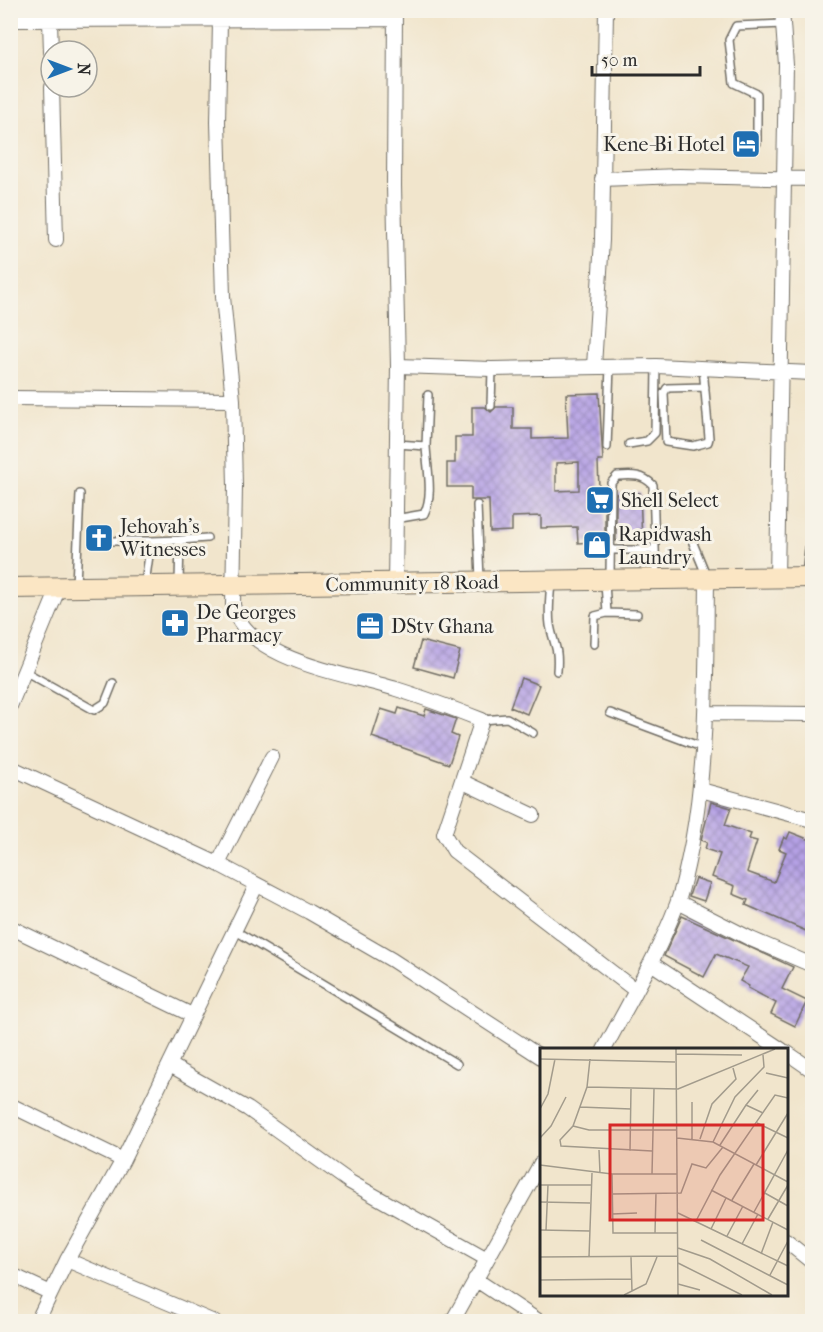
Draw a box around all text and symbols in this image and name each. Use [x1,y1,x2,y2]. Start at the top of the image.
north arrow [39,39,99,99]
scale bar [592,39,700,77]
text: 50 m [601,50,638,71]
text: N [74,63,93,76]
hotel icon: Kene-Bi Hotel [730,128,762,160]
place label: Kene-Bi Hotel [603,133,725,156]
supermarket icon: Shell Select [584,484,616,516]
place label: Shell Select [621,489,719,512]
place label: Jehovah's Witnesses [118,515,206,561]
church icon: Jehovah's Witnesses [83,522,115,554]
place label: Rapidwash Laundry [618,523,713,569]
shop icon: Rapidwash Laundry [581,529,613,561]
street label: Community 18 Road [325,570,500,597]
place label: De Georges Pharmacy [196,601,296,647]
pharmacy icon: De Georges Pharmacy [159,607,191,639]
office icon: DStv Ghana [354,610,386,642]
place label: DStv Ghana [391,615,494,638]
inset map [540,1048,787,1296]

